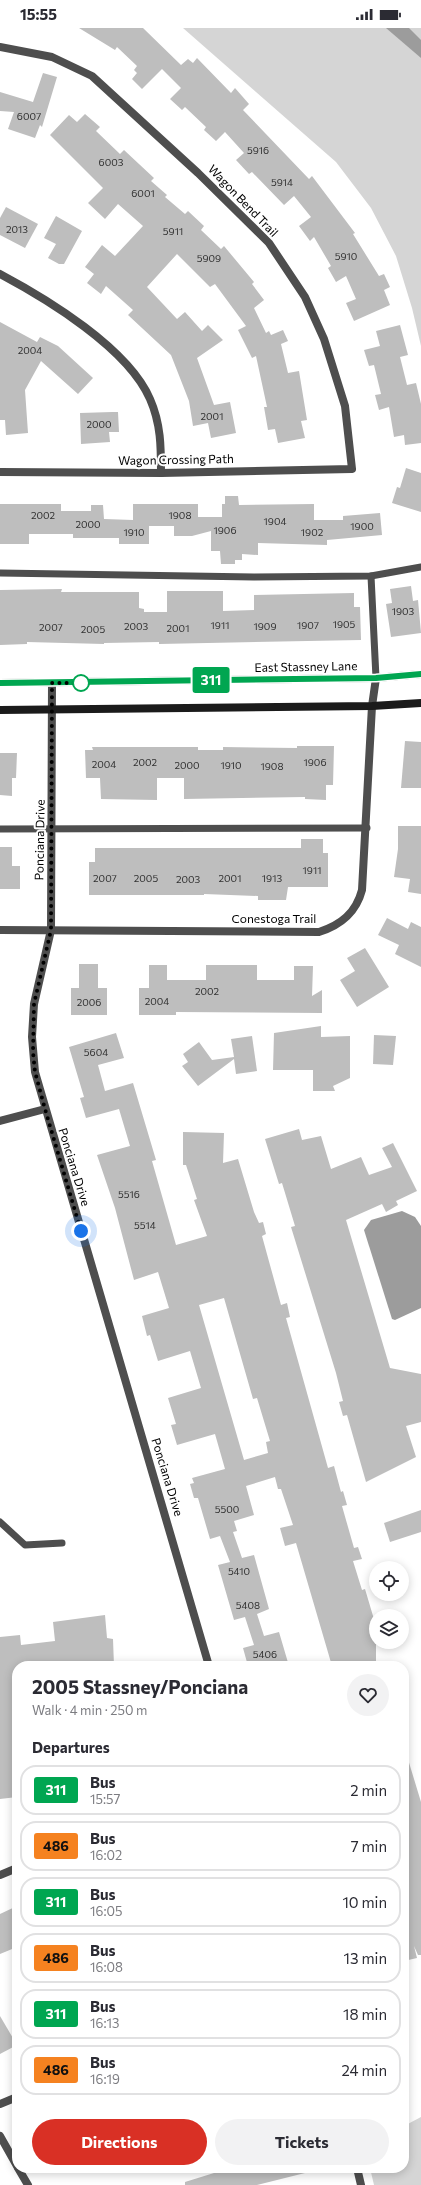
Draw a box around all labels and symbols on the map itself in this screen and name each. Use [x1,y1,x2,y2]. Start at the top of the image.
house number: 6007 [17,110,41,122]
house number: 5916 [247,144,269,156]
house number: 6003 [99,156,124,168]
street label: Wagon Bend Trail [206,161,282,239]
house number: 5914 [271,176,293,188]
house number: 6001 [131,187,155,199]
house number: 2013 [6,223,28,235]
house number: 5911 [163,225,183,237]
house number: 5910 [335,250,357,262]
house number: 5909 [197,252,221,264]
house number: 2004 [18,344,42,356]
house number: 2001 [201,410,223,422]
house number: 2000 [86,418,112,430]
street label: Wagon Crossing Path [118,451,234,467]
house number: 2002 [31,509,55,521]
house number: 1908 [169,509,191,521]
house number: 1904 [264,515,286,527]
house number: 2000 [75,518,101,530]
house number: 1900 [350,520,374,532]
house number: 1906 [214,524,236,536]
house number: 1910 [123,526,145,538]
house number: 1902 [301,526,324,538]
house number: 1903 [392,605,415,617]
house number: 1905 [333,618,356,630]
house number: 1911 [211,619,229,631]
house number: 1907 [297,619,319,631]
house number: 2003 [124,620,148,632]
house number: 1909 [254,620,276,632]
house number: 2007 [39,621,63,633]
house number: 2001 [167,622,189,634]
house number: 2005 [81,623,105,635]
street label: East Stassney Lane [254,658,358,674]
line badge: 311 [188,667,234,693]
unlabelled marker [72,674,90,692]
house number: 2002 [133,756,157,768]
house number: 1906 [304,756,326,768]
house number: 2004 [92,758,116,770]
house number: 2000 [174,759,200,771]
house number: 1910 [220,759,242,771]
house number: 1908 [261,760,283,772]
street label: Ponciana Drive [31,799,47,881]
house number: 1911 [303,864,321,876]
house number: 2007 [93,872,117,884]
house number: 2005 [134,872,158,884]
house number: 2001 [219,872,241,884]
house number: 1913 [262,872,282,884]
house number: 2003 [176,873,200,885]
street label: Conestoga Trail [232,911,316,925]
house number: 2002 [195,985,219,997]
house number: 2004 [145,995,169,1007]
house number: 2006 [77,996,101,1008]
house number: 5604 [84,1046,108,1058]
street label: Ponciana Drive [56,1126,94,1208]
house number: 5516 [118,1188,140,1200]
house number: 5514 [134,1219,156,1231]
your location [71,1221,91,1241]
street label: Ponciana Drive [149,1436,187,1518]
house number: 5500 [215,1503,239,1515]
house number: 5410 [228,1565,250,1577]
house number: 5408 [236,1599,260,1611]
house number: 5406 [253,1648,277,1660]

